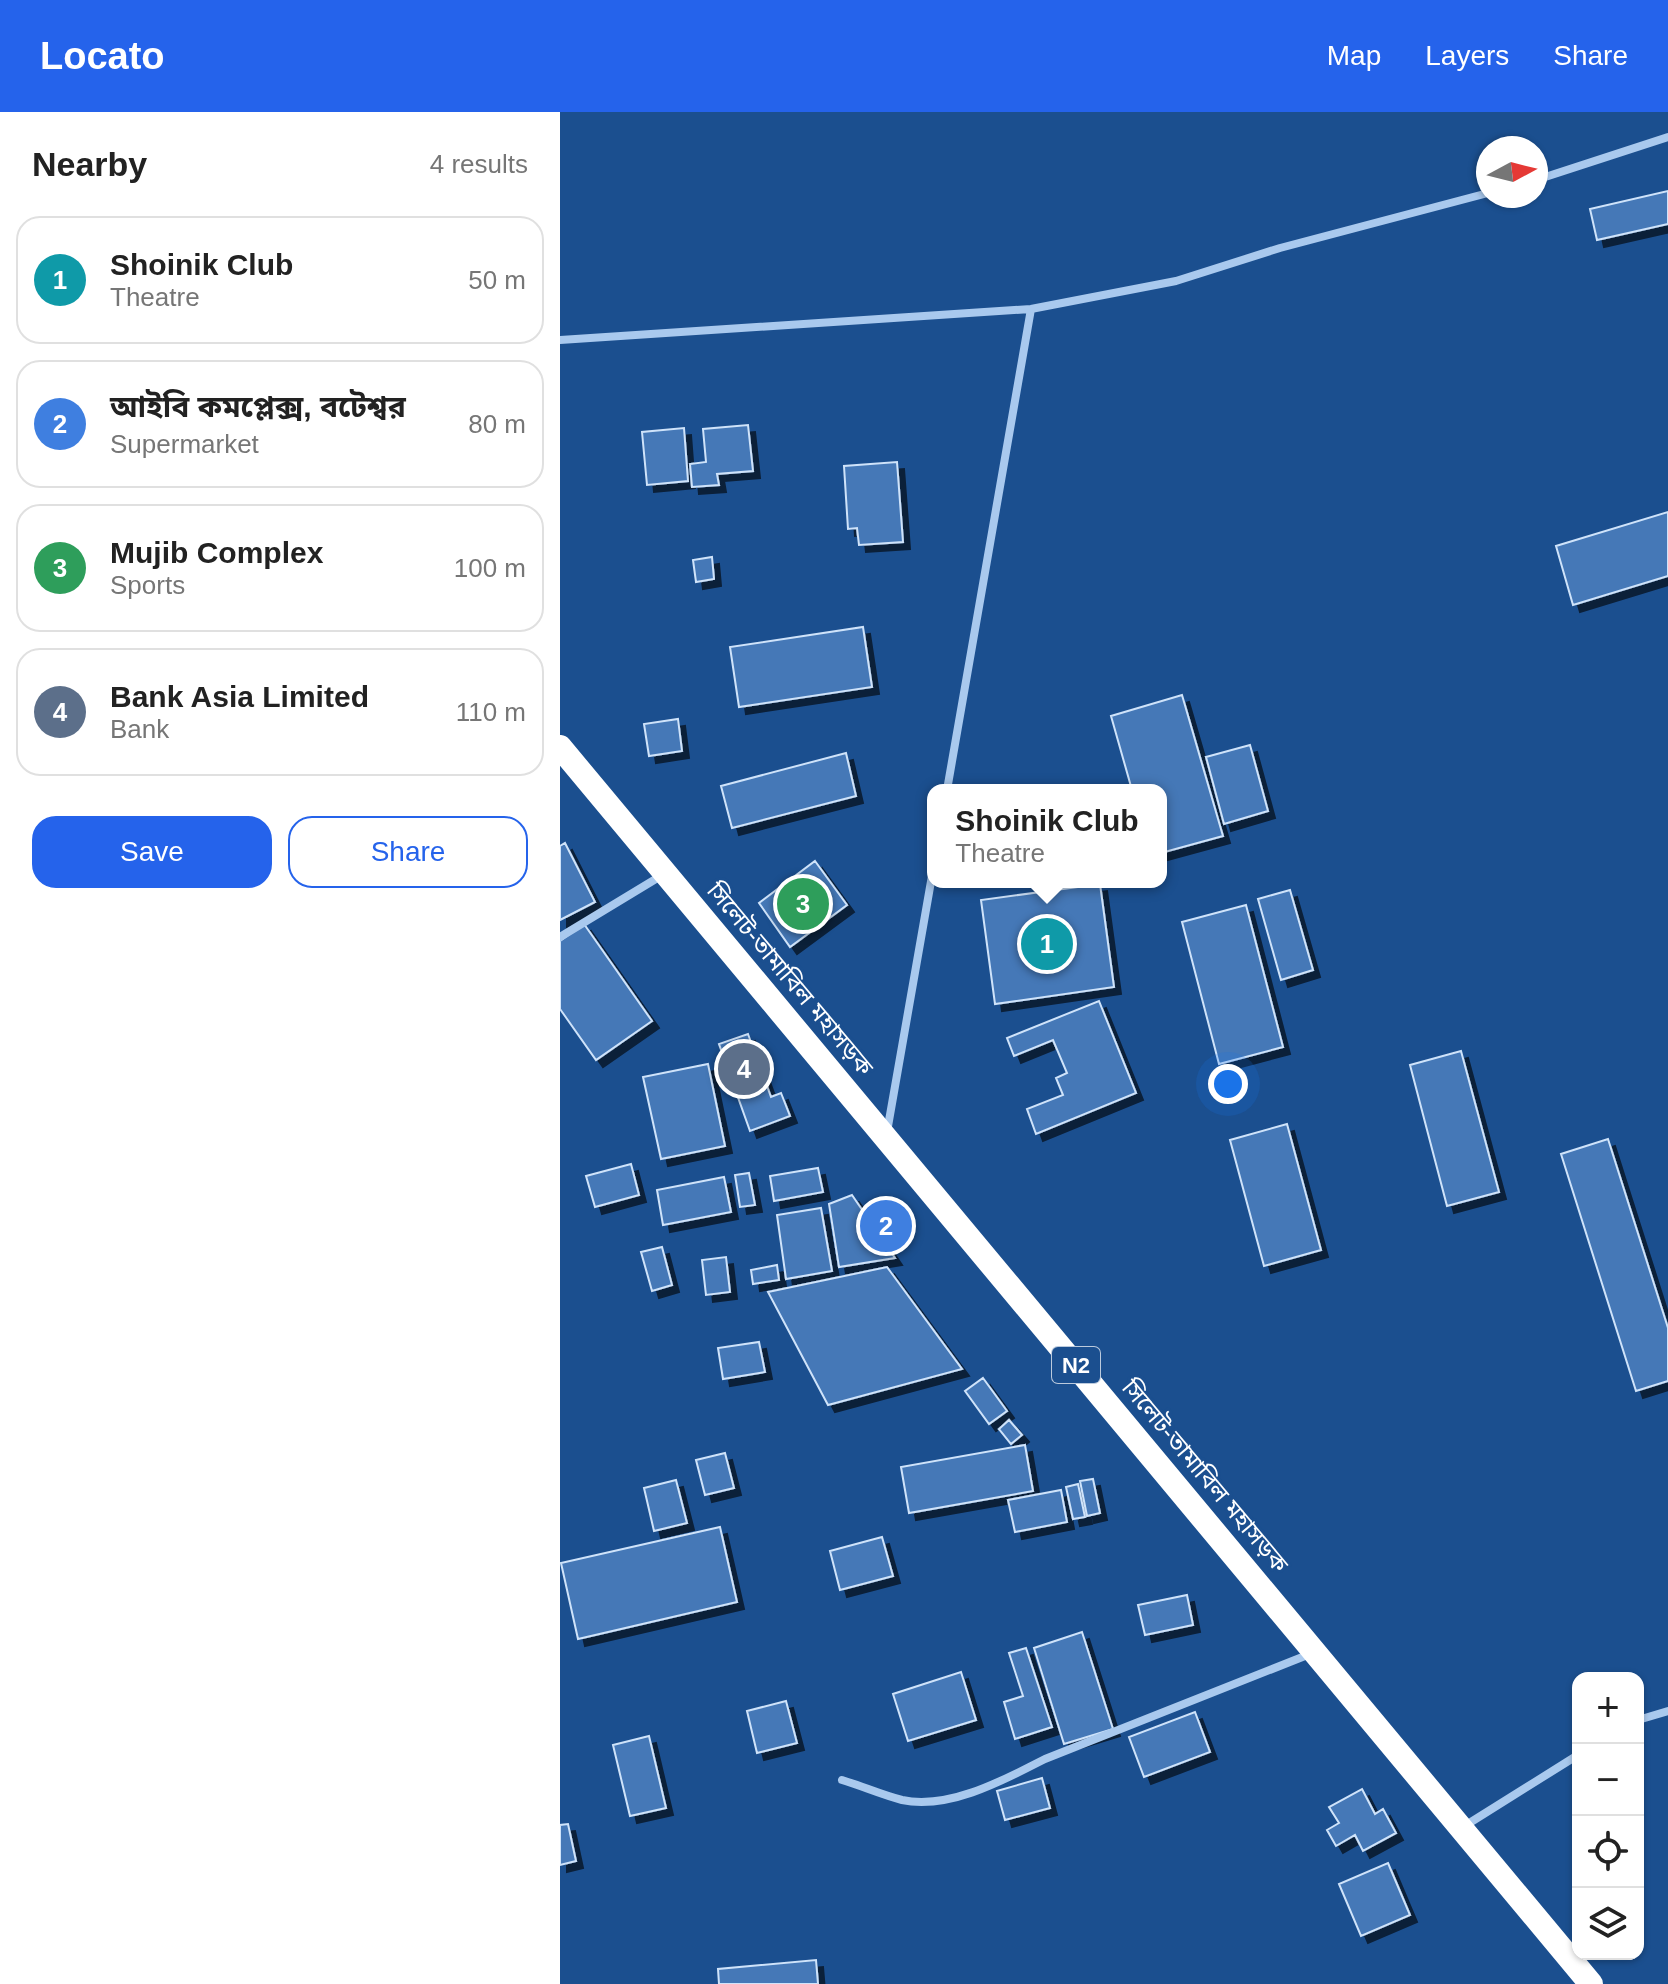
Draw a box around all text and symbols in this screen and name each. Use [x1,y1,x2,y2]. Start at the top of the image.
text: Locato [40,35,165,77]
text: Map [1327,40,1381,71]
text: Layers [1425,40,1509,71]
text: Share [1553,40,1628,71]
north arrow [1476,136,1548,208]
text: Nearby [32,145,147,183]
text: 4 results [430,149,528,179]
text: Shoinik Club [110,248,293,281]
text: 1 [53,265,67,295]
text: 50 m [468,265,526,295]
text: Theatre [110,282,200,312]
text: আইবি কমপ্লেক্স, বটেশ্বর [110,390,406,423]
text: 2 [53,409,67,439]
text: 80 m [468,409,526,439]
text: Supermarket [110,429,259,459]
text: Mujib Complex [110,536,323,569]
text: 3 [53,553,67,583]
text: 100 m [454,553,526,583]
text: Sports [110,570,185,600]
text: Bank Asia Limited [110,680,369,713]
text: 4 [53,697,67,727]
text: 110 m [456,697,526,727]
text: Bank [110,714,169,744]
popup [927,784,1167,888]
text: Shoinik Club [955,804,1139,837]
button: Save [32,816,272,888]
button: Share [288,816,528,888]
text: Theatre [955,838,1045,868]
pin: 3 [777,874,829,934]
street label: সিলেট-তামাবিল মহাসড়ক [701,876,879,1081]
pin: 1 [1021,914,1073,974]
pin: 4 [718,1039,770,1099]
your location [1208,1064,1248,1104]
pin: 2 [860,1196,912,1256]
road number: N2 [1052,1347,1100,1383]
street label: সিলেট-তামাবিল মহাসড়ক [1116,1373,1294,1578]
map controls [1572,1672,1644,1960]
button: + [1572,1672,1644,1744]
button: − [1572,1744,1644,1816]
button: locate [1572,1816,1644,1888]
button: layers [1572,1888,1644,1960]

